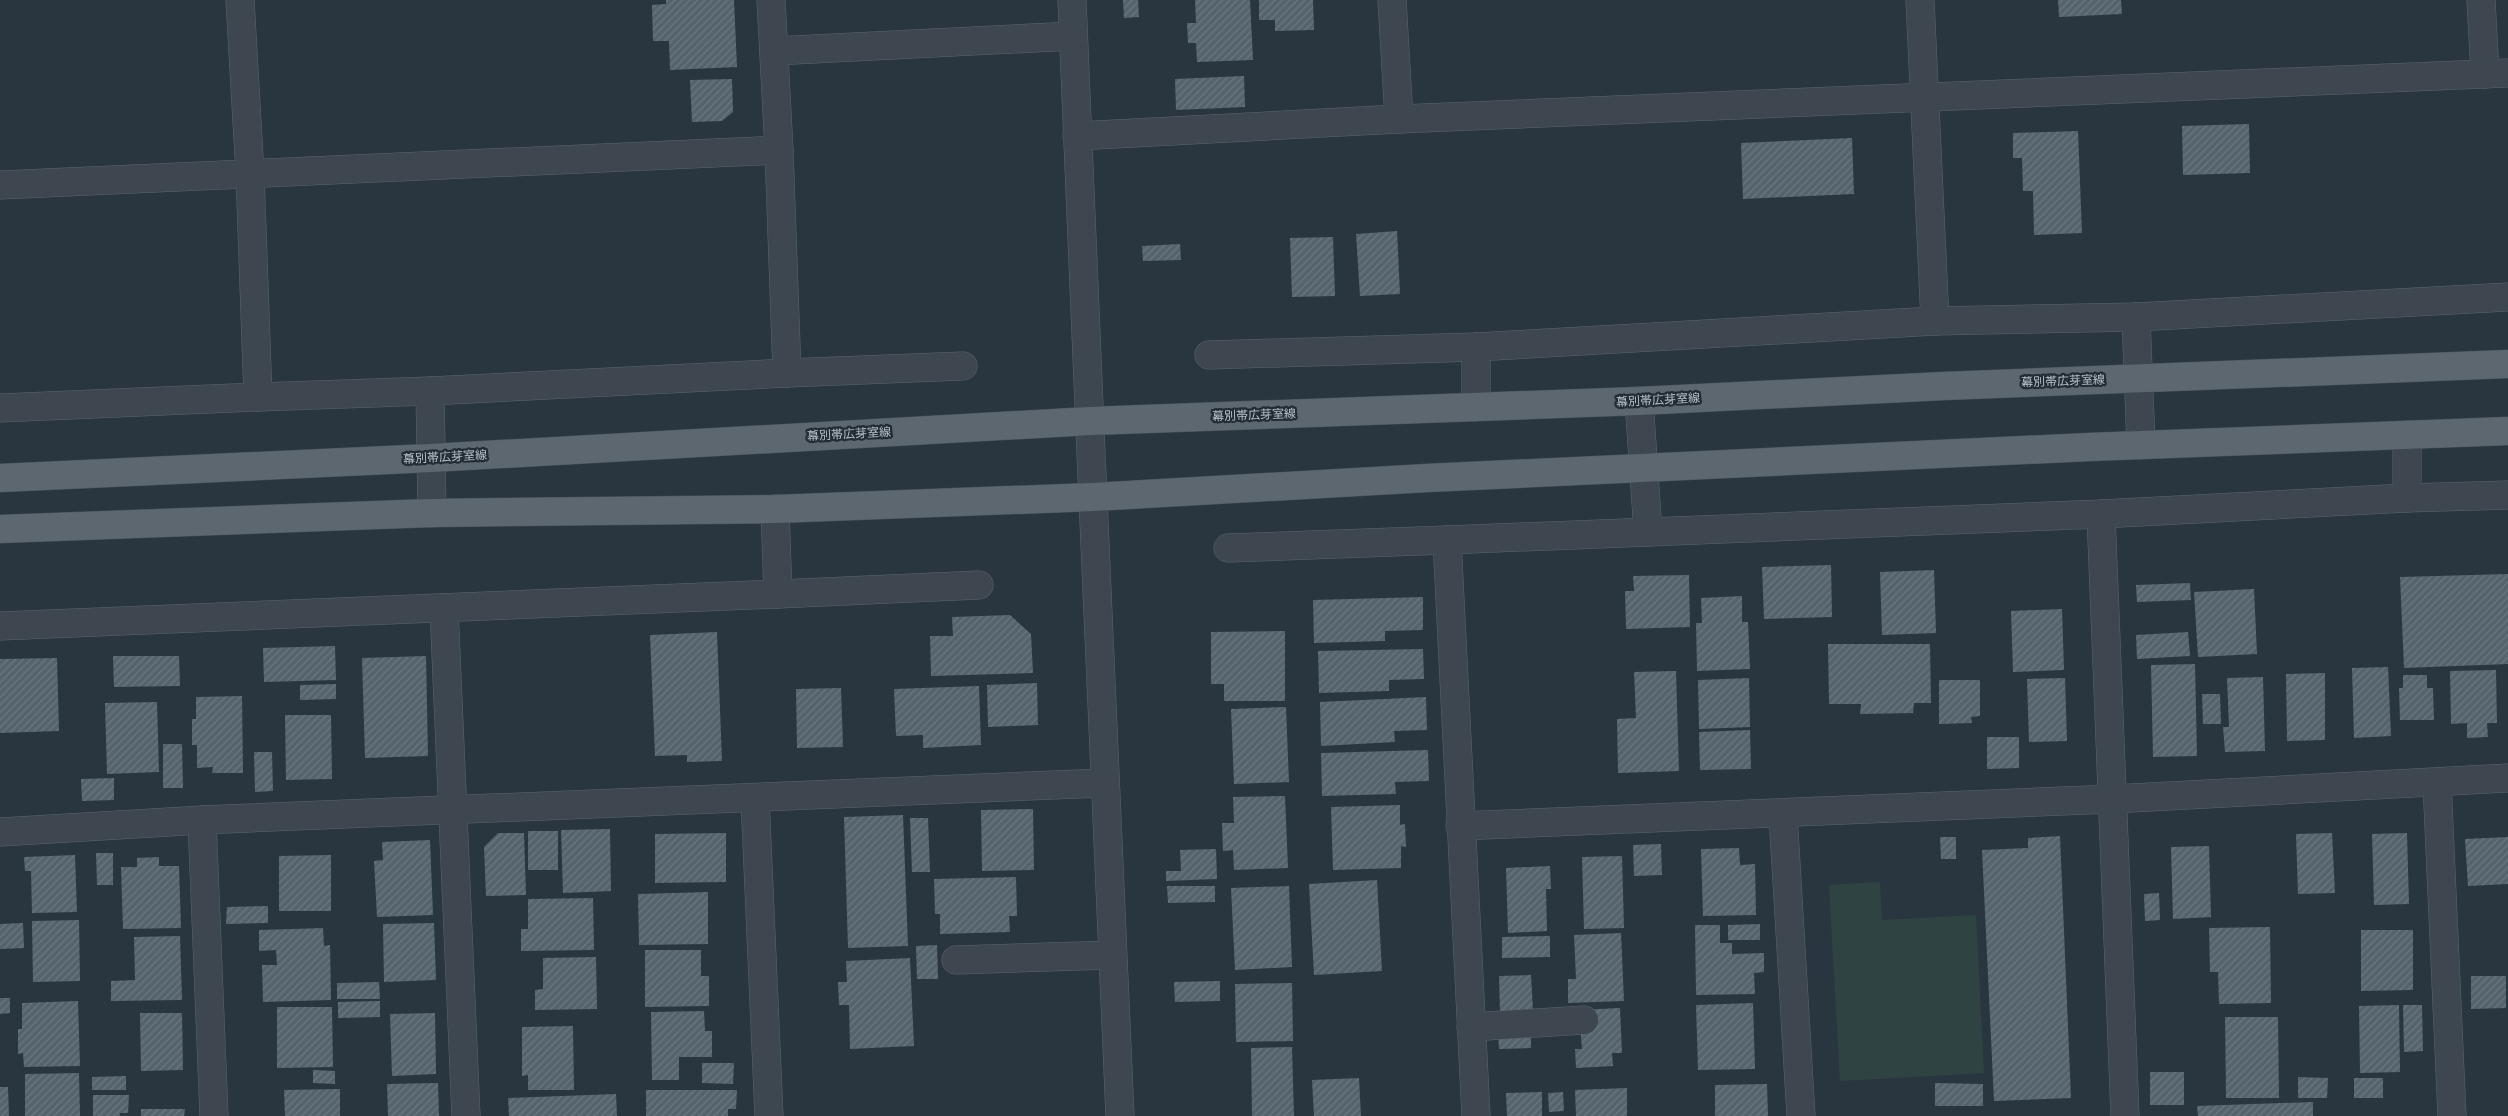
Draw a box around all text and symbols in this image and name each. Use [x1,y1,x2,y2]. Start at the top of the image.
street label: 幕別帯広芽室線 [2021,373,2105,389]
street label: 幕別帯広芽室線 [1616,391,1700,409]
street label: 幕別帯広芽室線 [1212,407,1296,423]
street label: 幕別帯広芽室線 [807,425,891,443]
street label: 幕別帯広芽室線 [403,448,487,466]

